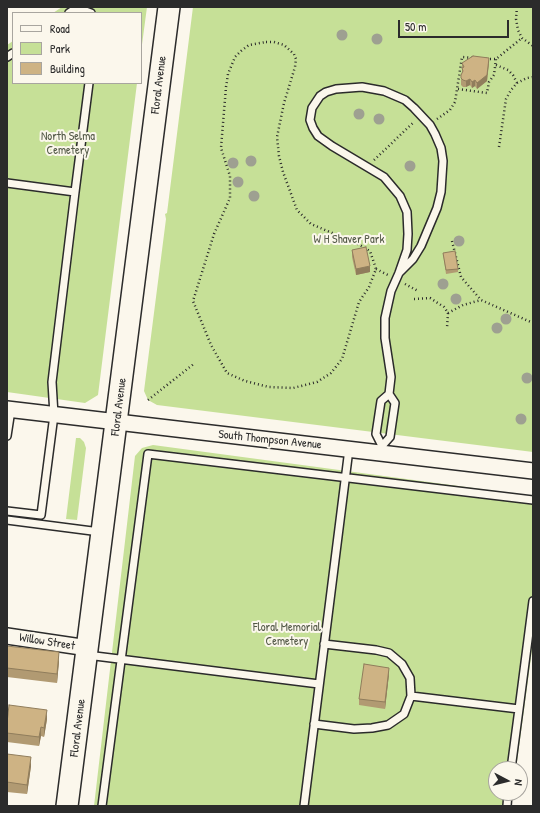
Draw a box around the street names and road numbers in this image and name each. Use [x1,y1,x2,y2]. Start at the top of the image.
street label: Floral Avenue [148,55,170,115]
street label: Floral Avenue [108,377,130,437]
street label: South Thompson Avenue [218,427,322,453]
street label: Willow Street [18,630,76,654]
street label: Floral Avenue [67,698,89,758]

